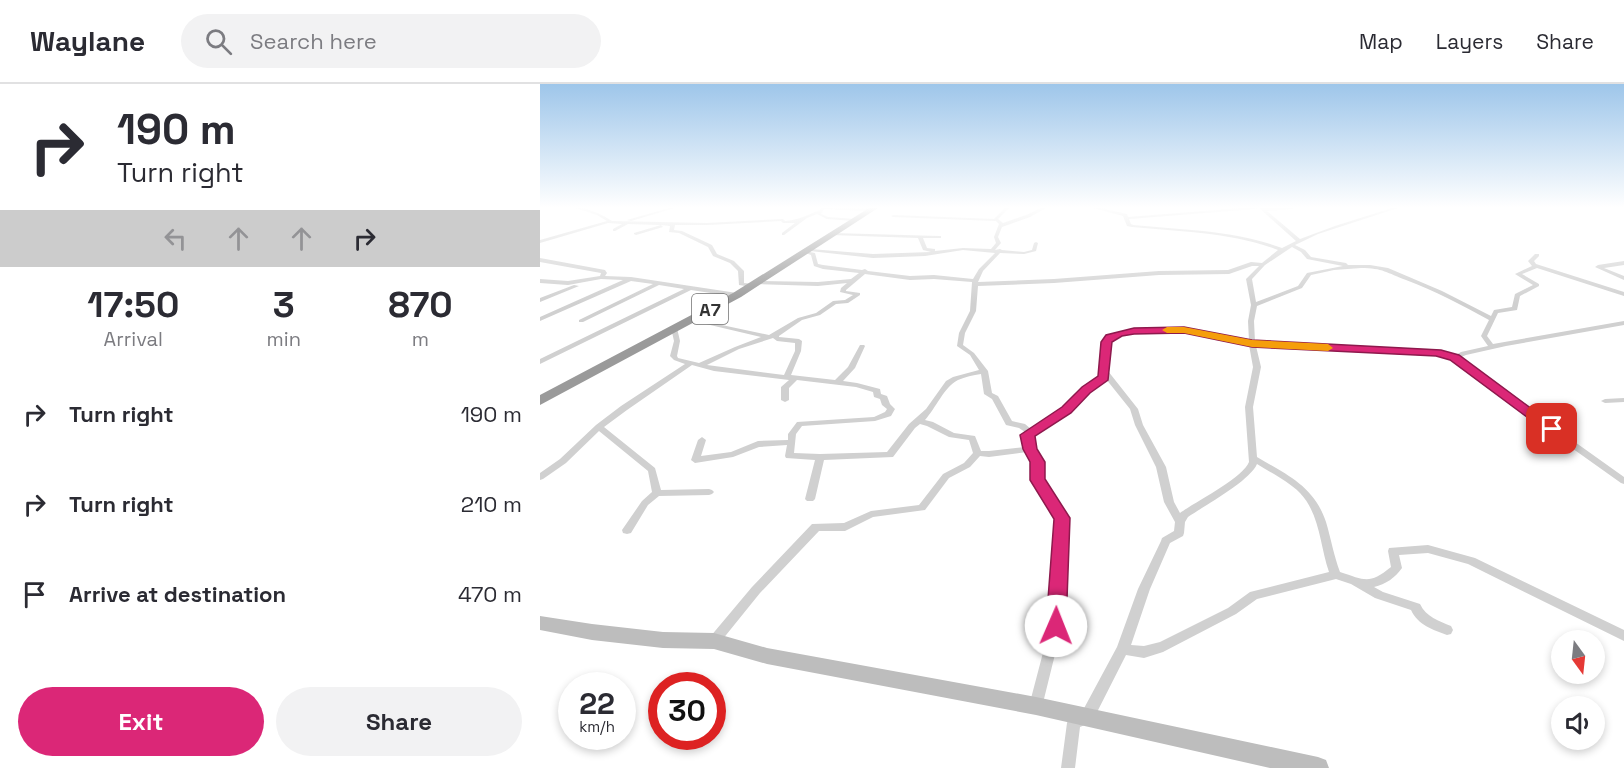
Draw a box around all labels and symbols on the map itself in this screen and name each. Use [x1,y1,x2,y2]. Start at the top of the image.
road number: A7 [692,294,728,324]
pin [1526,403,1577,454]
position arrow [1024,594,1088,658]
north arrow [1551,630,1605,684]
speed limit sign: 30 [648,672,726,750]

